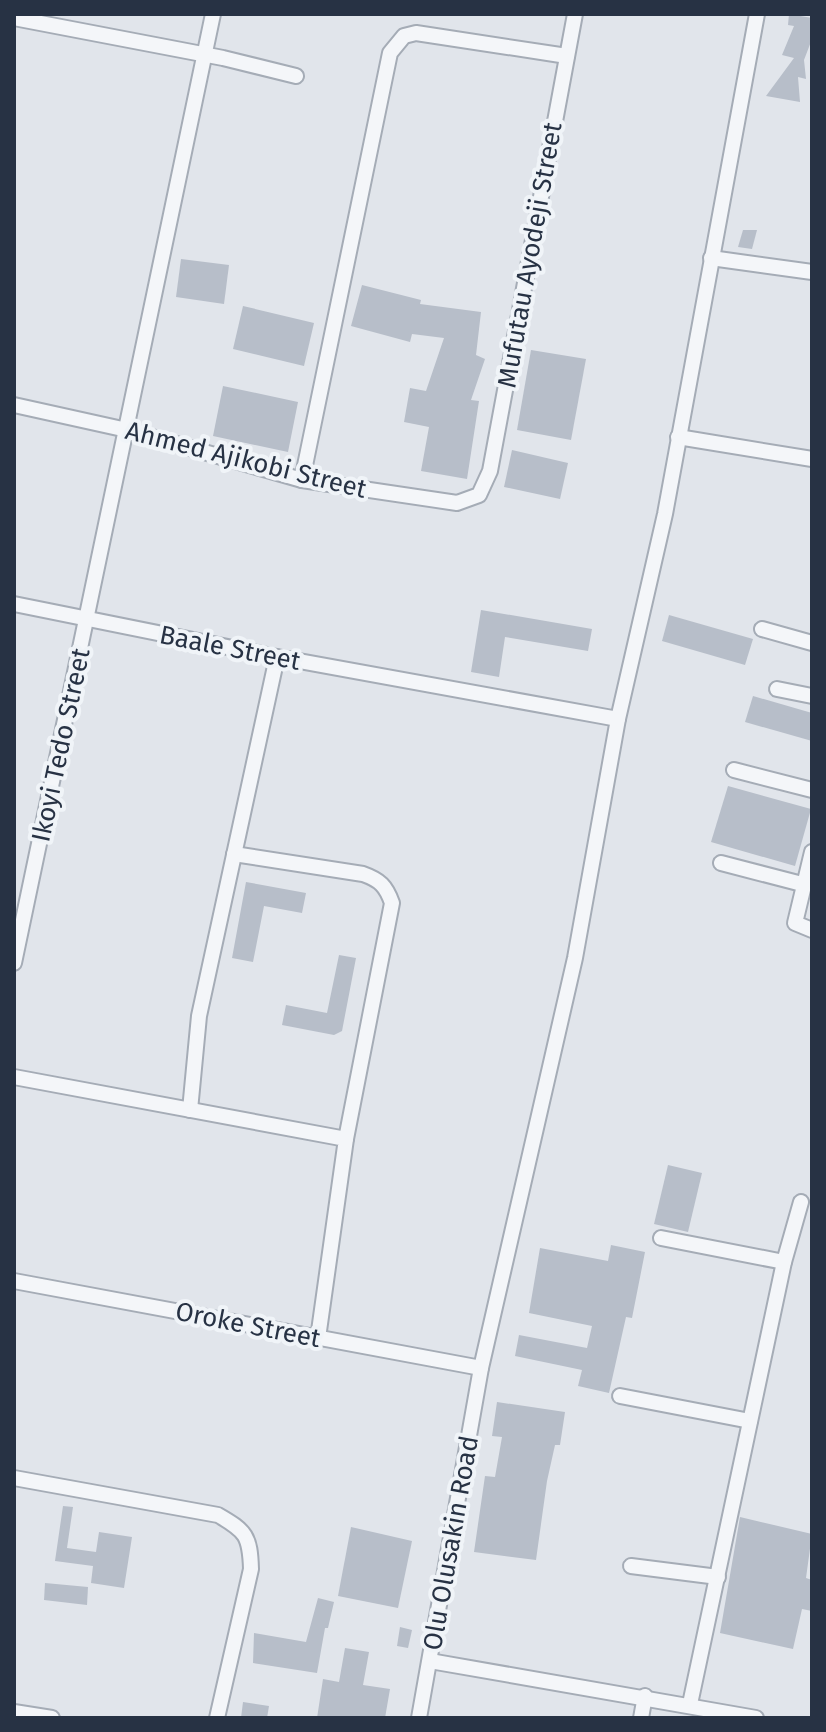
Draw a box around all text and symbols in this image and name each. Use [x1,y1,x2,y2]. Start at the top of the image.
street label: Mufutau Ayodeji Street [491,119,569,390]
street label: Ahmed Ajikobi Street [122,415,370,505]
street label: Baale Street [157,619,304,677]
street label: Ikoyi Tedo Street [25,645,97,845]
street label: Oroke Street [173,1296,324,1354]
street label: Olu Olusakin Road [417,1433,485,1653]

